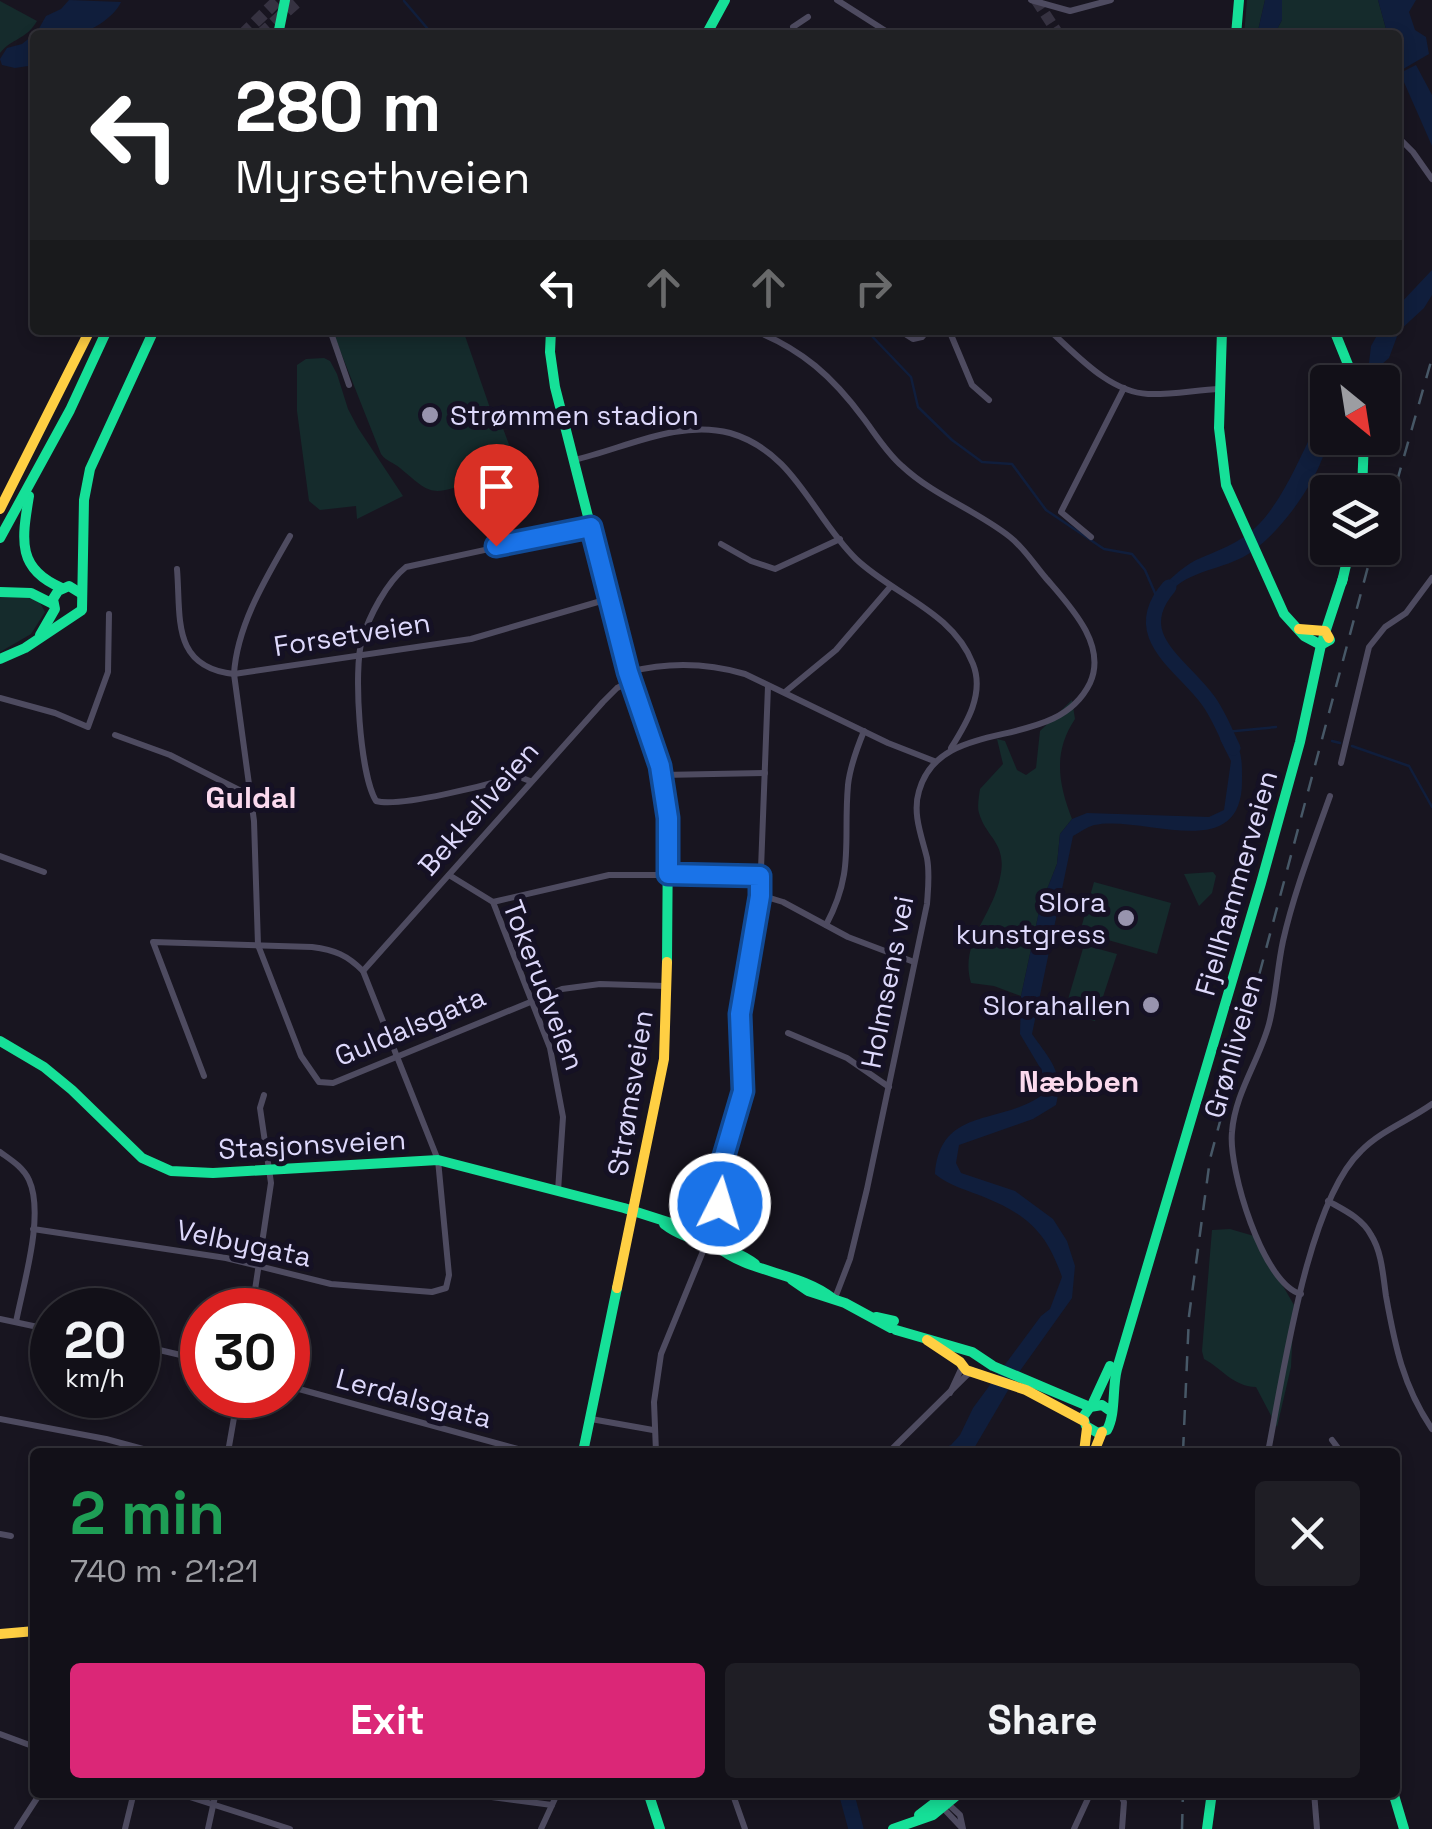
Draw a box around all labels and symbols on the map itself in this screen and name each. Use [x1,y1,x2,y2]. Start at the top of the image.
north arrow [1310,365,1400,455]
place label: Strømmen stadion [450,397,699,433]
marker: Strømmen stadion [419,404,441,426]
pin [454,444,539,547]
street label: Forsetveien [271,604,433,664]
street label: Bekkeliveien [410,733,546,883]
street label: Fjellhammerveien [1187,766,1285,1000]
district label: Guldal [206,778,296,817]
place label: Slora kunstgress [956,884,1106,952]
street label: Holmsens vei [853,893,921,1071]
street label: Tokerudveien [495,895,593,1075]
marker: Slora kunstgress [1115,907,1137,929]
street label: Grønliveien [1195,970,1271,1122]
street label: Guldalsgata [329,978,491,1074]
place label: Slorahallen [983,987,1131,1023]
marker: Slorahallen [1140,994,1162,1016]
street label: Strømsveien [599,1008,661,1178]
district label: Næbben [1019,1062,1139,1101]
street label: Stasjonsveien [217,1121,407,1167]
position arrow [668,1152,772,1256]
street label: Velbygata [173,1211,315,1275]
speed limit sign: 30 [180,1288,310,1418]
street label: Lerdalsgata [332,1360,496,1436]

